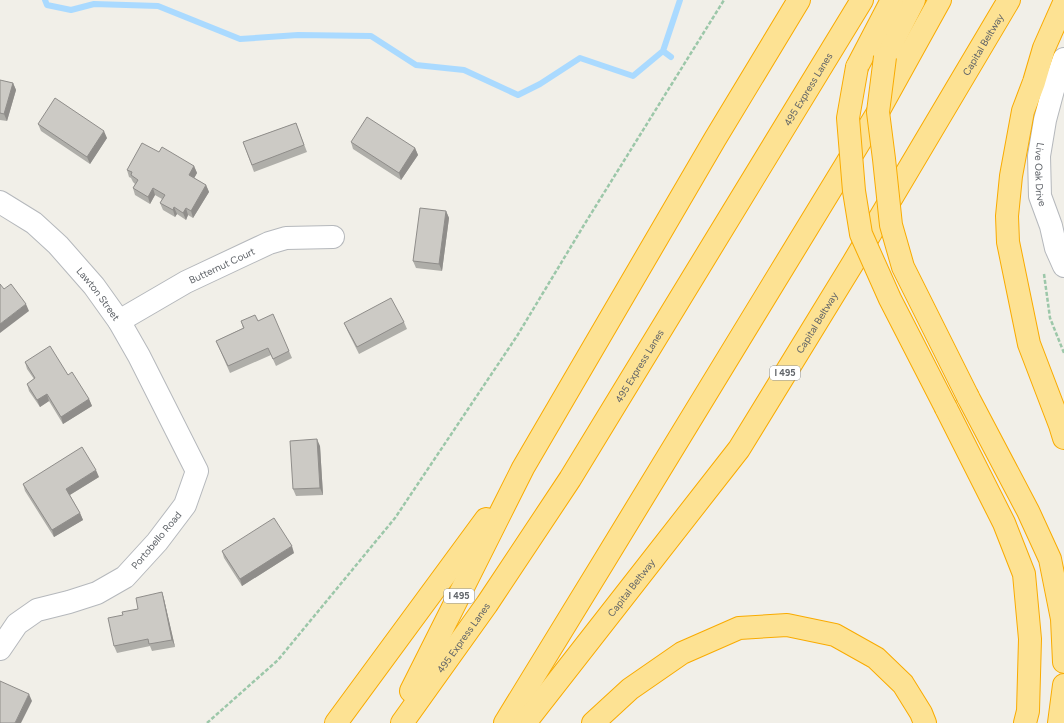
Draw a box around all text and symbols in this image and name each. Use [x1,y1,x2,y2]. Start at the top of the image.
street label: Capital Beltway [960,11,1007,78]
street label: 495 Express Lanes [781,50,836,128]
street label: Live Oak Drive [1032,142,1049,209]
street label: Butternut Court [187,245,257,287]
street label: Lawton Street [74,265,123,323]
street label: Capital Beltway [793,289,841,356]
street label: 495 Express Lanes [612,327,667,405]
road number: I 495 [770,366,800,380]
street label: Portobello Road [128,509,184,572]
street label: Capital Beltway [605,556,658,619]
road number: I 495 [444,589,474,603]
street label: 495 Express Lanes [434,600,493,676]

